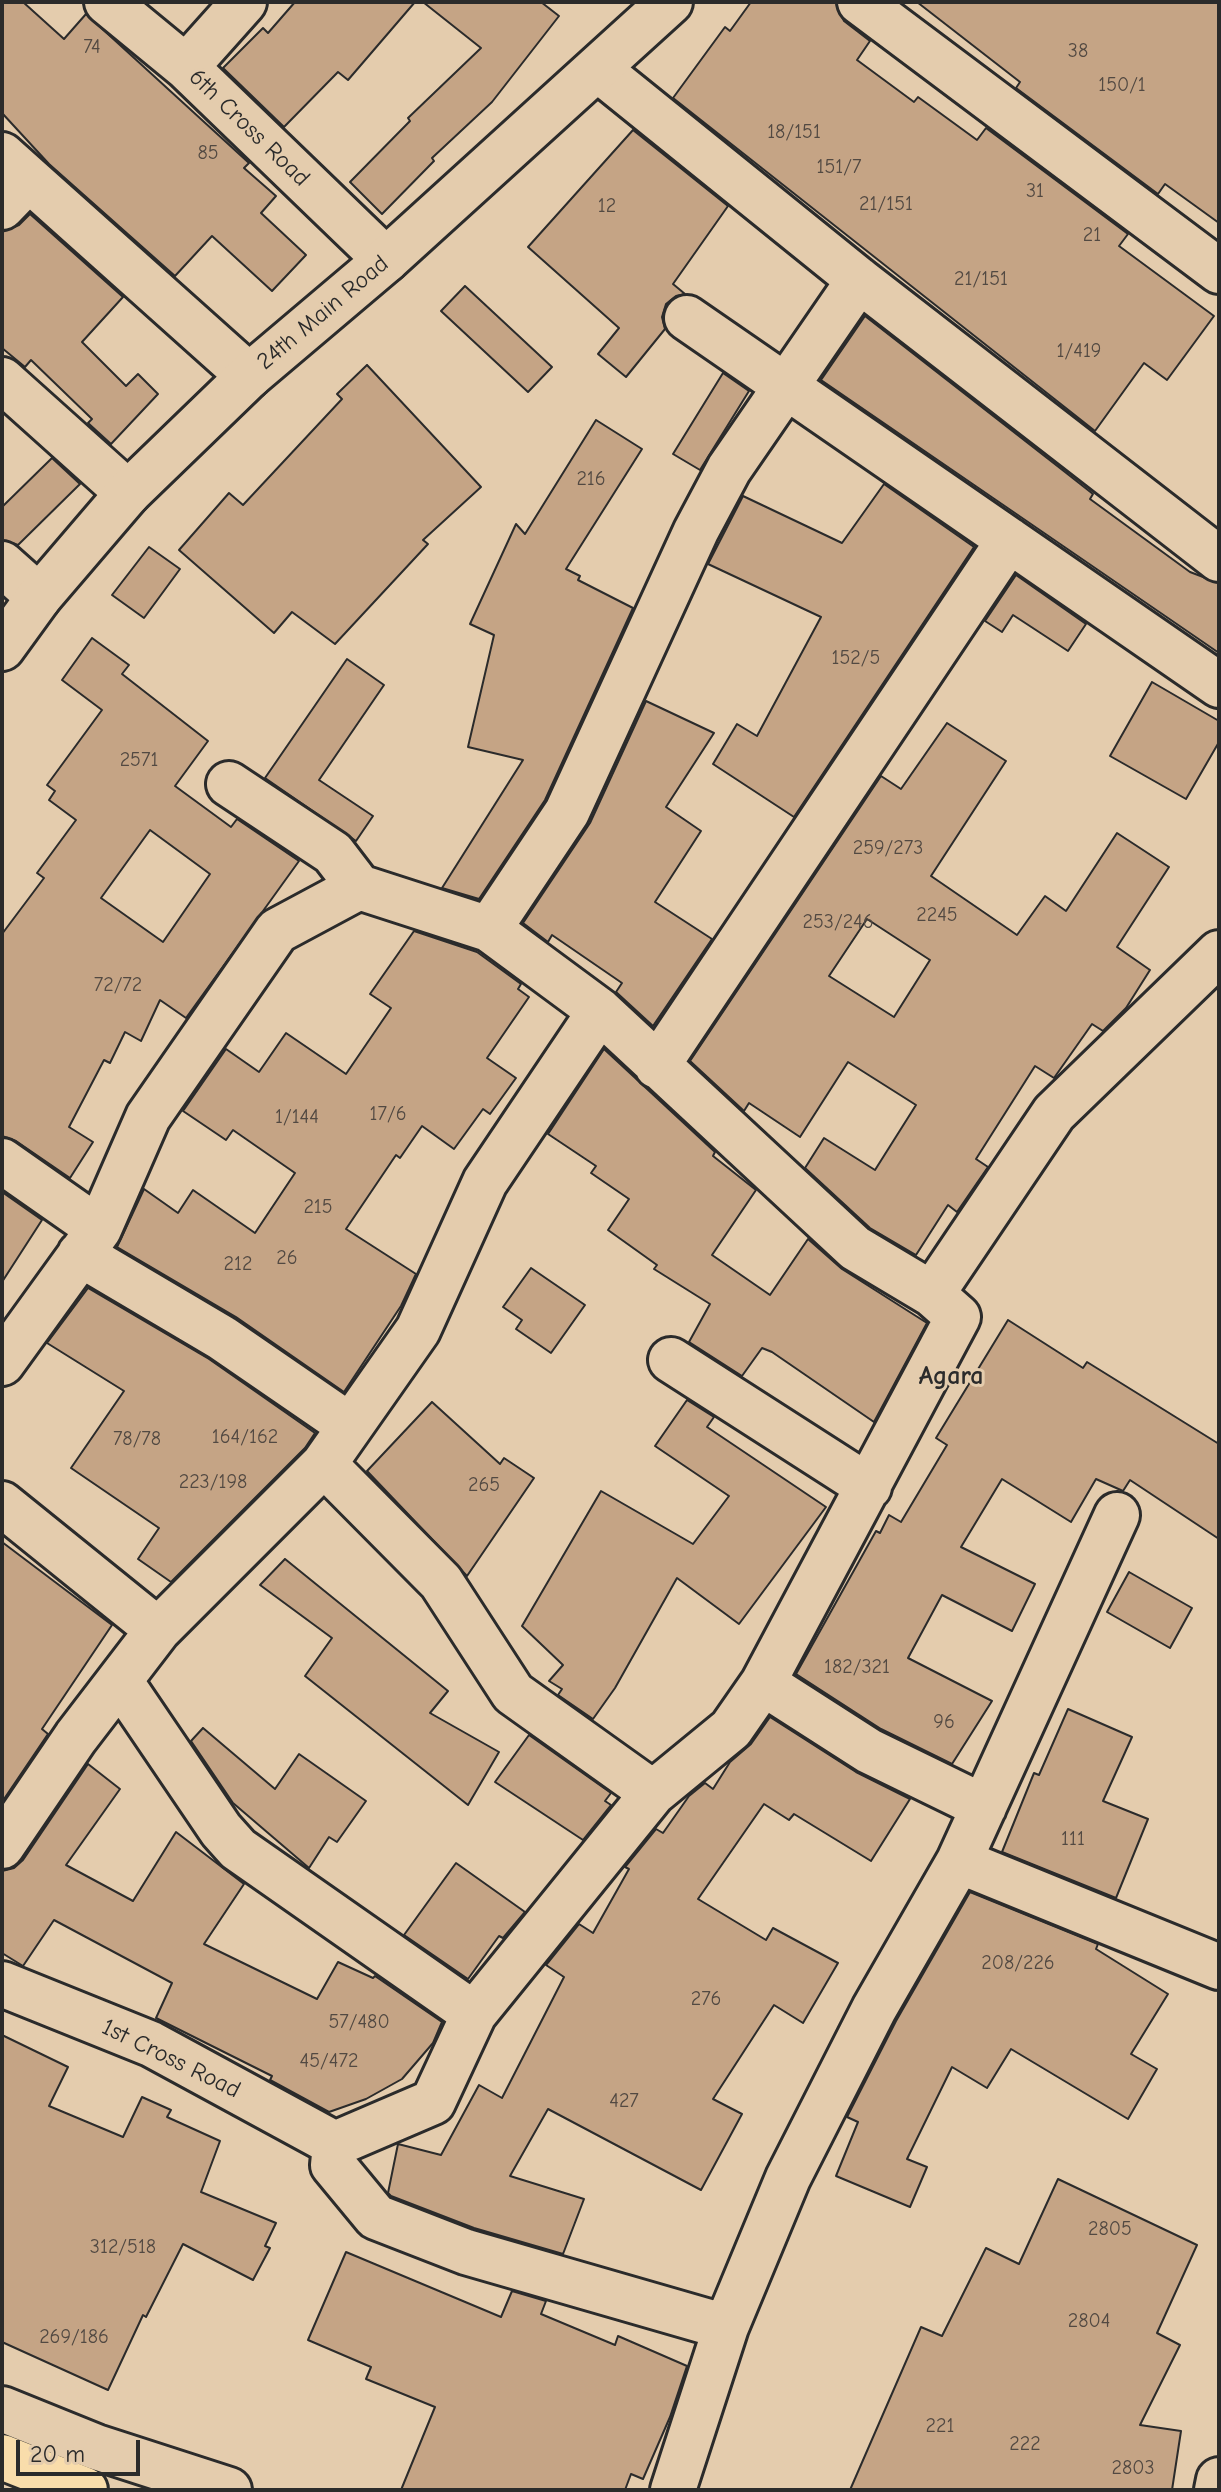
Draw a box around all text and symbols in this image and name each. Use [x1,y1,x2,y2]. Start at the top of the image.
house number: 74 [83,35,101,59]
house number: 38 [1068,39,1088,63]
street label: 6th Cross Road [183,63,315,193]
house number: 150/1 [1098,73,1146,97]
house number: 18/151 [767,120,821,144]
house number: 85 [197,141,219,165]
house number: 151/7 [817,155,861,179]
house number: 31 [1026,179,1044,203]
house number: 21/151 [859,192,913,216]
house number: 12 [598,194,616,218]
house number: 21 [1083,223,1101,247]
street label: 24th Main Road [251,250,395,376]
house number: 21/151 [954,267,1008,291]
house number: 1/419 [1057,339,1101,363]
house number: 216 [576,467,606,491]
house number: 152/5 [832,646,880,670]
house number: 2571 [120,748,158,772]
house number: 259/273 [853,836,923,860]
house number: 2245 [916,903,958,927]
house number: 253/246 [802,910,874,934]
house number: 72/72 [94,973,142,997]
house number: 17/6 [370,1102,406,1126]
house number: 1/144 [275,1105,319,1129]
house number: 215 [303,1195,333,1219]
house number: 26 [276,1246,298,1270]
house number: 212 [224,1252,252,1276]
district label: Agara [919,1361,983,1393]
house number: 164/162 [212,1425,278,1449]
house number: 78/78 [113,1427,161,1451]
house number: 223/198 [179,1470,247,1494]
house number: 265 [468,1473,500,1497]
house number: 182/321 [824,1655,890,1679]
house number: 96 [933,1710,955,1734]
house number: 111 [1061,1827,1085,1851]
house number: 208/226 [981,1951,1055,1975]
house number: 276 [691,1987,721,2011]
house number: 57/480 [328,2010,390,2034]
street label: 1st Cross Road [97,2013,245,2105]
house number: 45/472 [300,2049,358,2073]
house number: 427 [609,2089,639,2113]
house number: 2805 [1088,2217,1132,2241]
house number: 312/518 [90,2235,156,2259]
house number: 2804 [1068,2309,1110,2333]
house number: 269/186 [39,2325,109,2349]
house number: 221 [926,2414,954,2438]
scale bar [20,2424,144,2474]
house number: 222 [1009,2432,1041,2456]
text: 20 m [30,2440,85,2468]
house number: 2803 [1111,2456,1155,2480]

